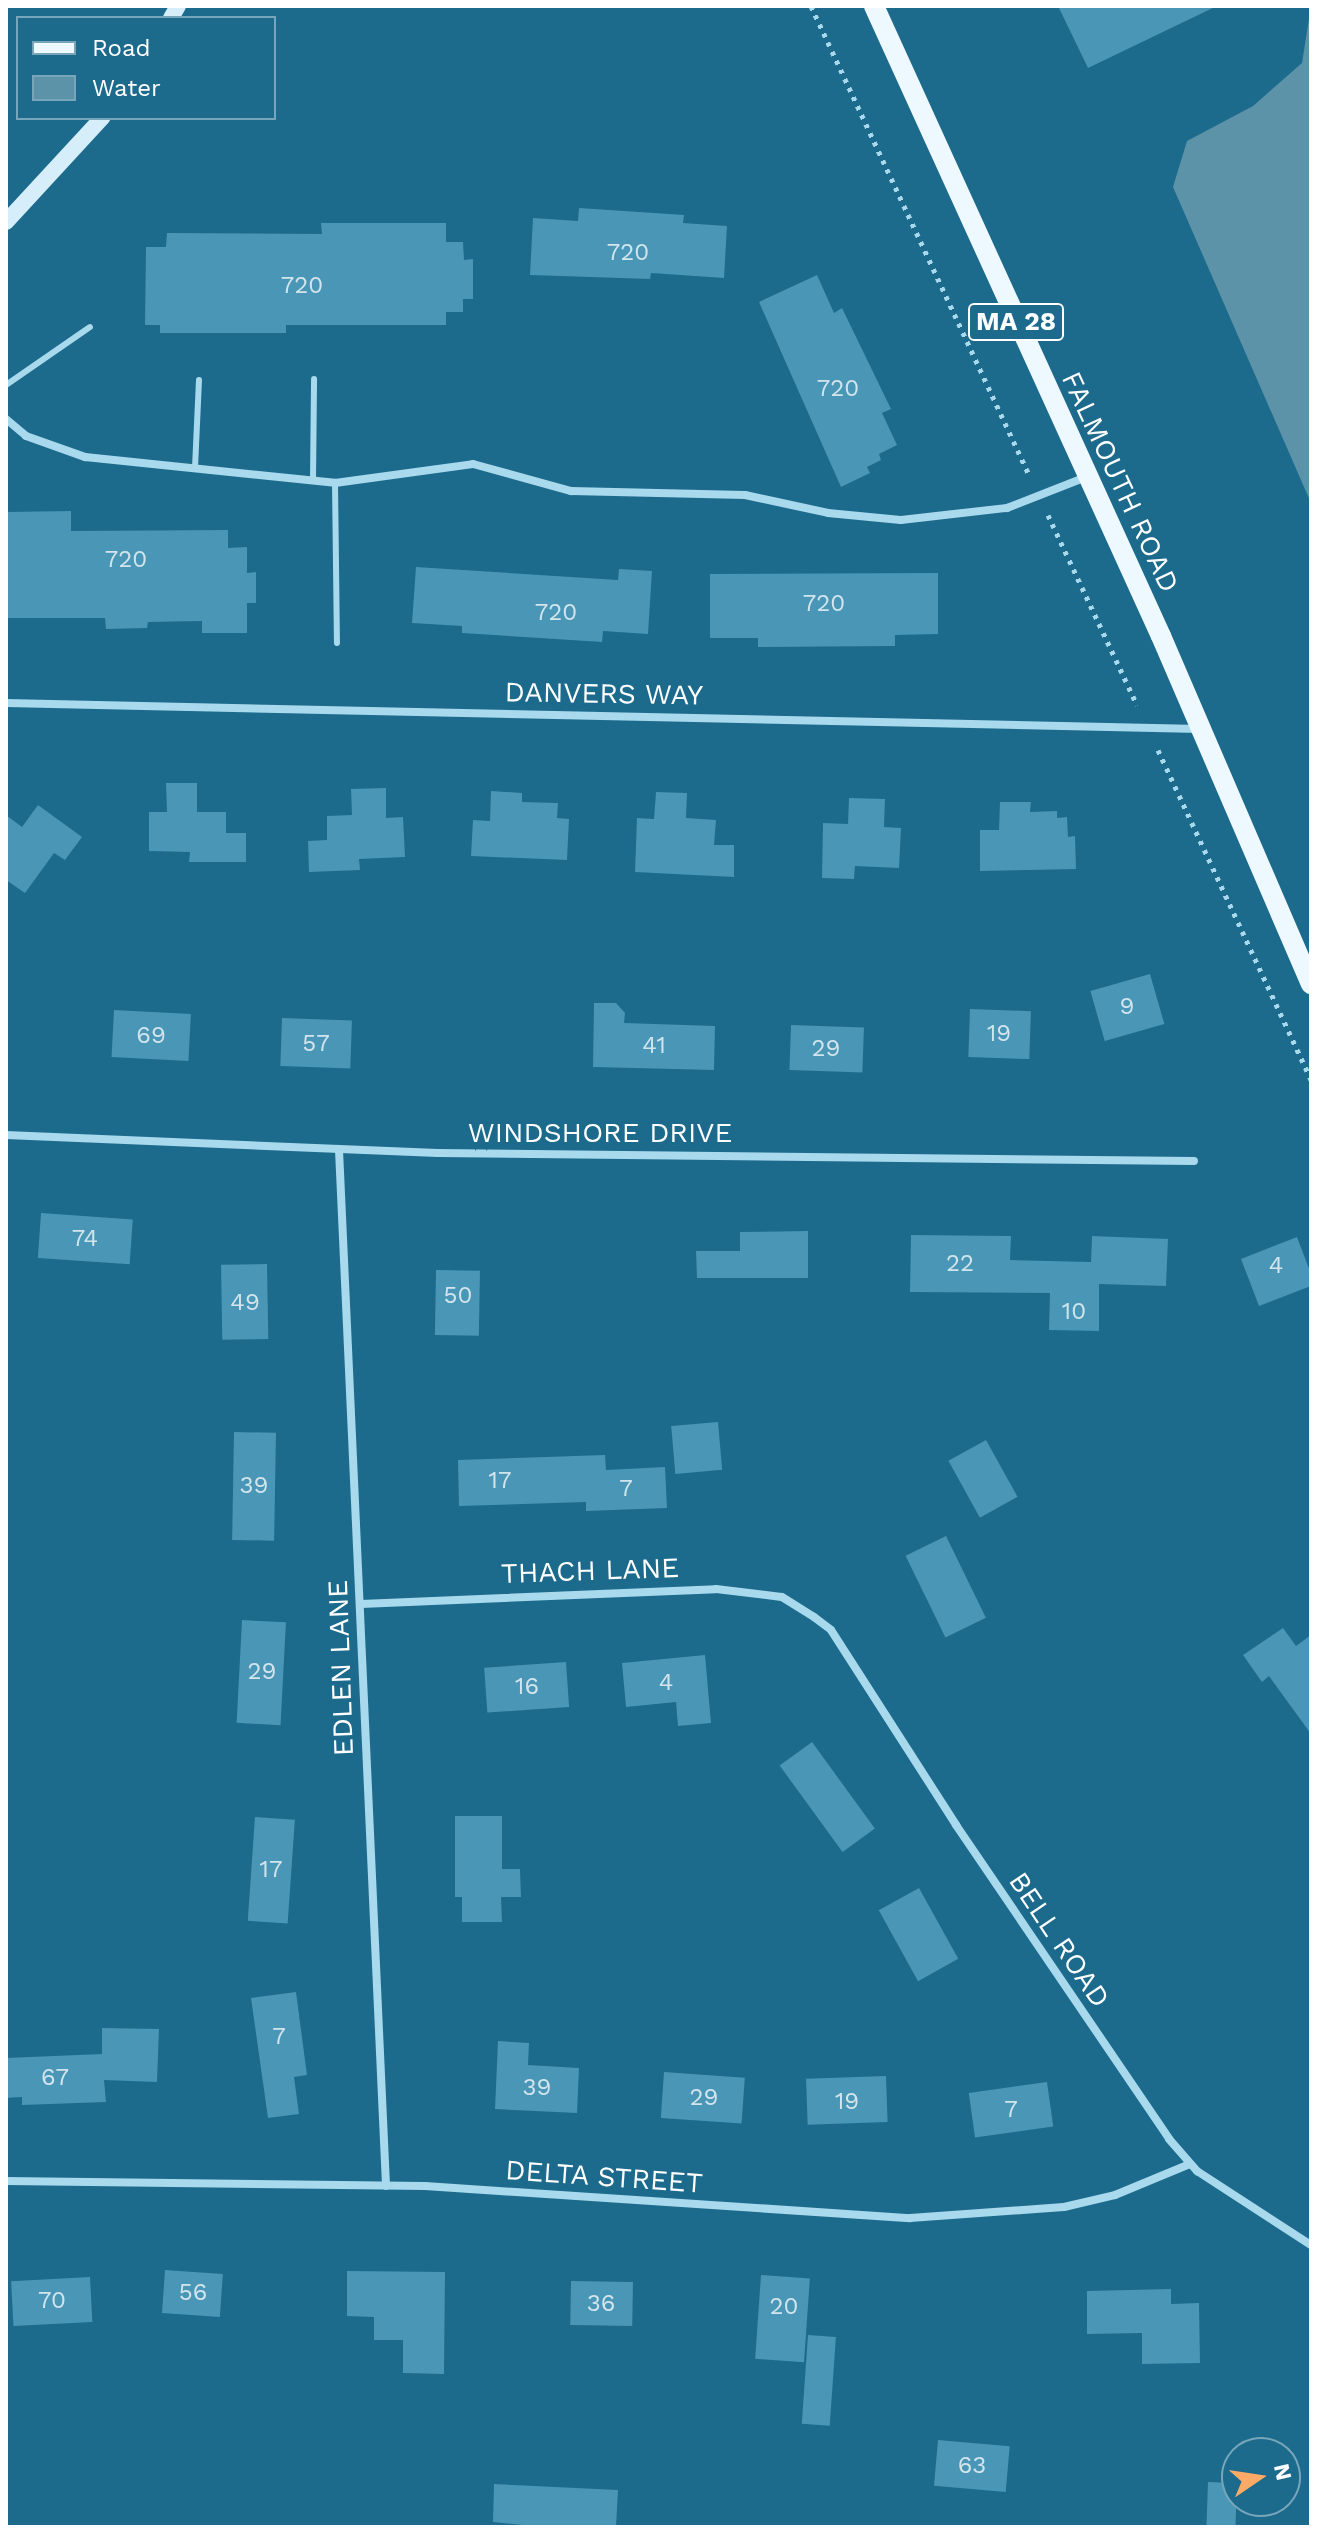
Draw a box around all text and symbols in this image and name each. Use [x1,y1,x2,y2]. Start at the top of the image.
legend [16,16,276,120]
text: Road [92,34,151,62]
text: Water [92,74,161,102]
house number: 720 [607,239,649,267]
house number: 720 [281,272,323,300]
road number: MA 28 [966,300,1066,344]
street label: FALMOUTH ROAD [1054,366,1186,598]
house number: 720 [817,375,859,403]
house number: 720 [105,546,147,574]
house number: 720 [803,590,845,618]
house number: 720 [535,599,577,627]
street label: DANVERS WAY [504,675,704,713]
house number: 9 [1120,993,1134,1021]
house number: 19 [987,1020,1011,1048]
house number: 69 [136,1022,166,1050]
house number: 57 [302,1030,330,1058]
house number: 41 [642,1032,666,1060]
house number: 29 [812,1035,840,1063]
street label: WINDSHORE DRIVE [468,1116,732,1150]
house number: 74 [72,1225,98,1253]
house number: 22 [946,1250,974,1278]
house number: 4 [1269,1252,1283,1280]
house number: 50 [444,1282,472,1310]
house number: 49 [230,1289,260,1317]
house number: 10 [1062,1298,1086,1326]
house number: 17 [489,1467,511,1495]
house number: 39 [240,1472,268,1500]
house number: 7 [619,1475,633,1503]
street label: THACH LANE [500,1551,680,1591]
street label: EDLEN LANE [321,1579,361,1757]
house number: 29 [248,1658,276,1686]
house number: 4 [659,1669,673,1697]
house number: 16 [515,1673,539,1701]
house number: 17 [260,1856,282,1884]
street label: BELL ROAD [1001,1866,1117,2014]
house number: 7 [272,2023,286,2051]
house number: 67 [41,2064,69,2092]
house number: 39 [523,2074,551,2102]
house number: 29 [690,2084,718,2112]
house number: 19 [835,2088,859,2116]
house number: 7 [1004,2096,1018,2124]
street label: DELTA STREET [504,2153,704,2201]
house number: 56 [179,2279,207,2307]
house number: 70 [38,2287,66,2315]
house number: 36 [587,2290,615,2318]
house number: 20 [770,2293,798,2321]
north arrow [1221,2437,1301,2517]
house number: 63 [958,2452,986,2480]
text: N [1269,2461,1297,2483]

